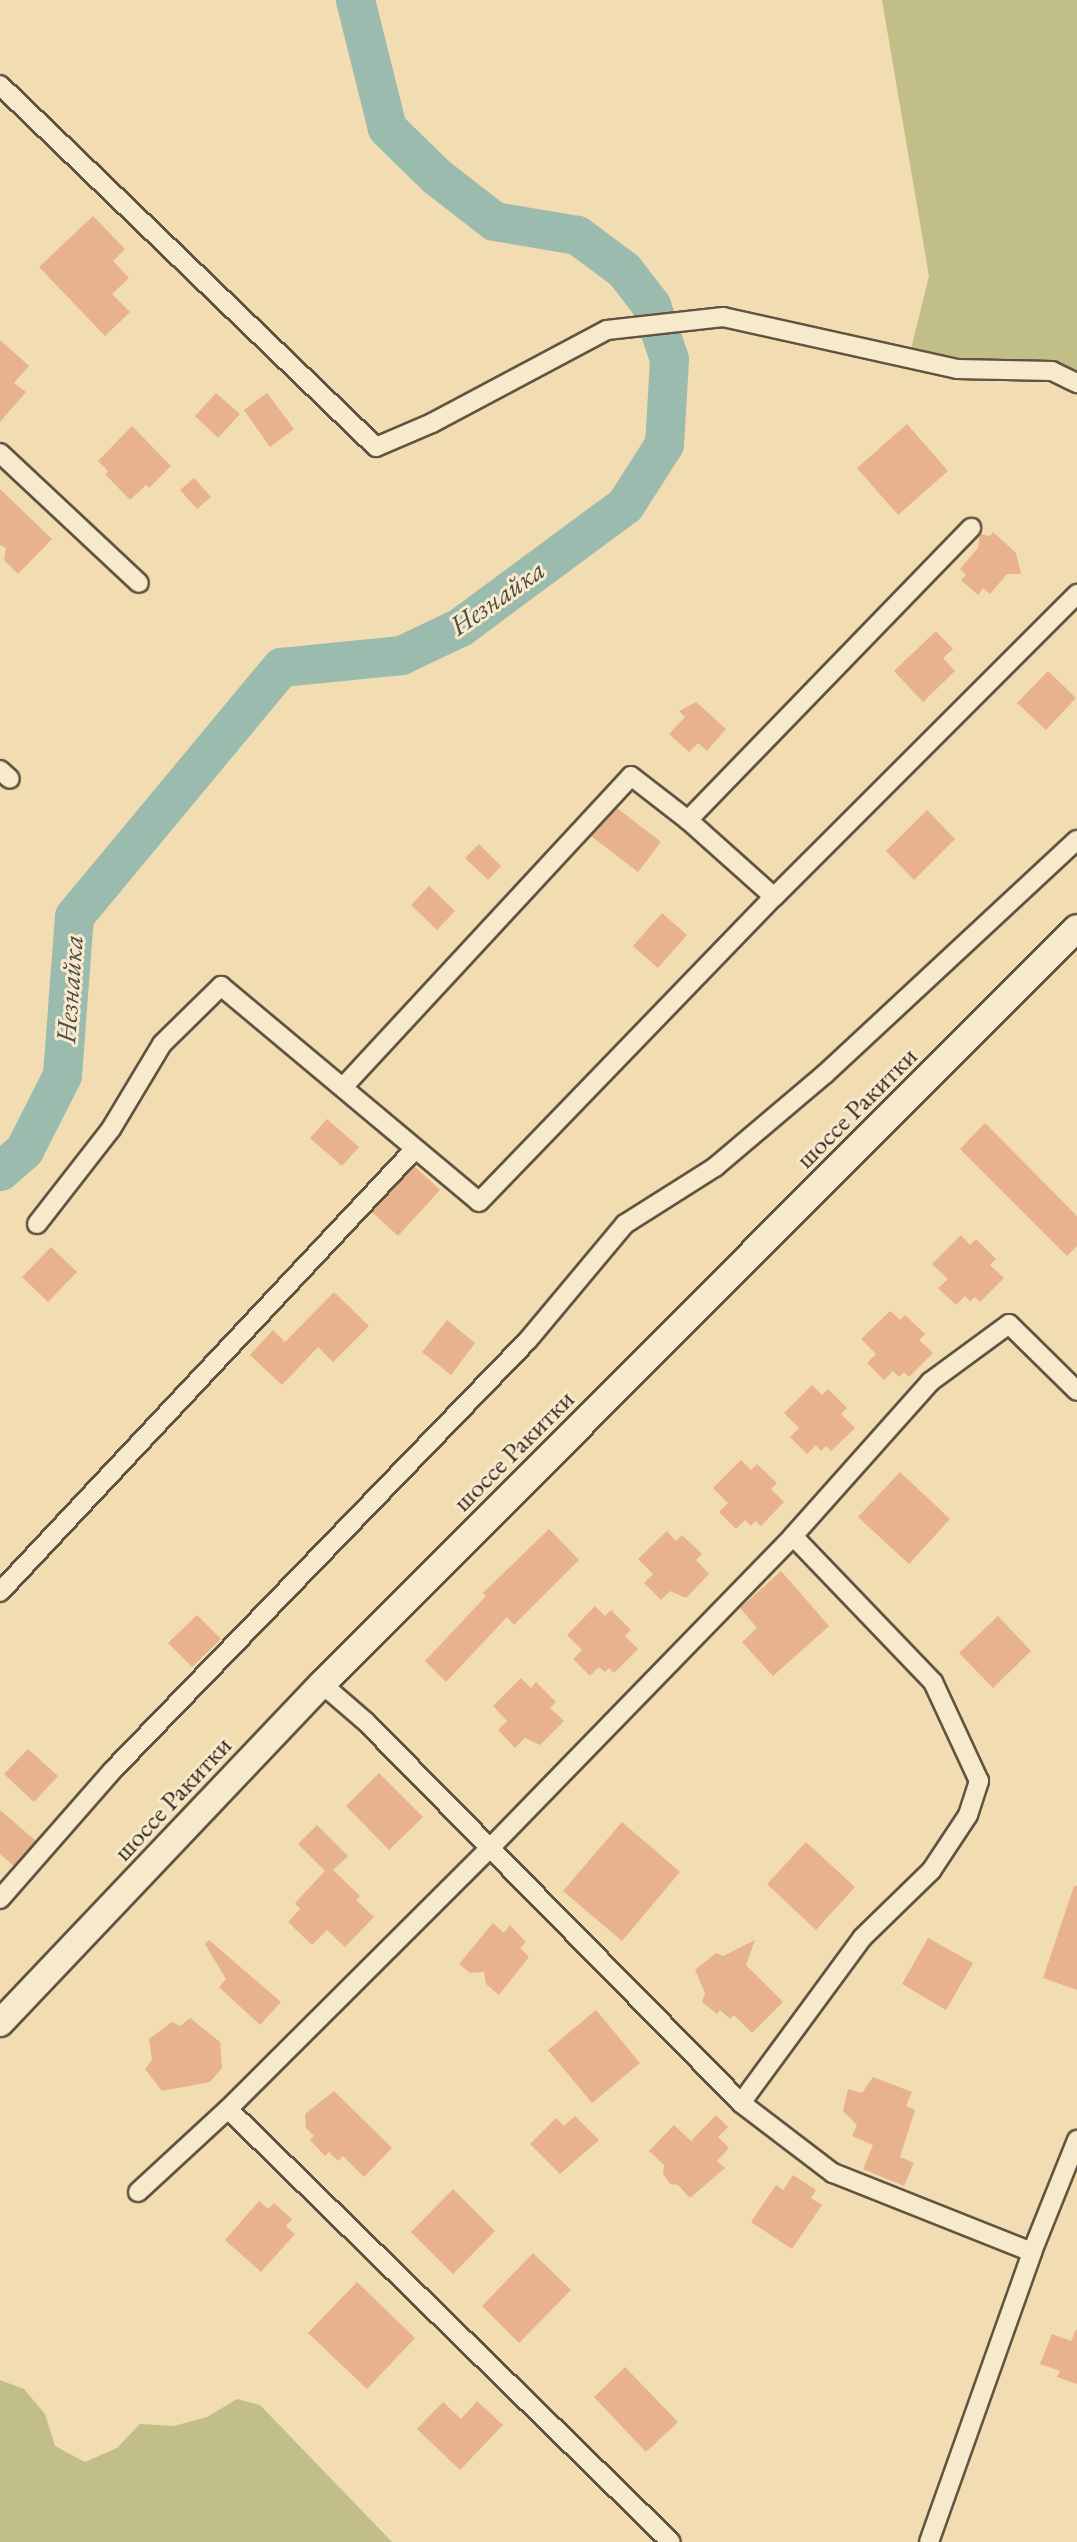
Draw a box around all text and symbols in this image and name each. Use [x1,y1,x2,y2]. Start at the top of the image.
water label: Незнайка [443,552,551,642]
water label: Незнайка [48,934,90,1044]
street label: шоссе Ракитки [788,1039,924,1175]
street label: шоссе Ракитки [445,1382,581,1518]
street label: шоссе Ракитки [106,1729,238,1867]

